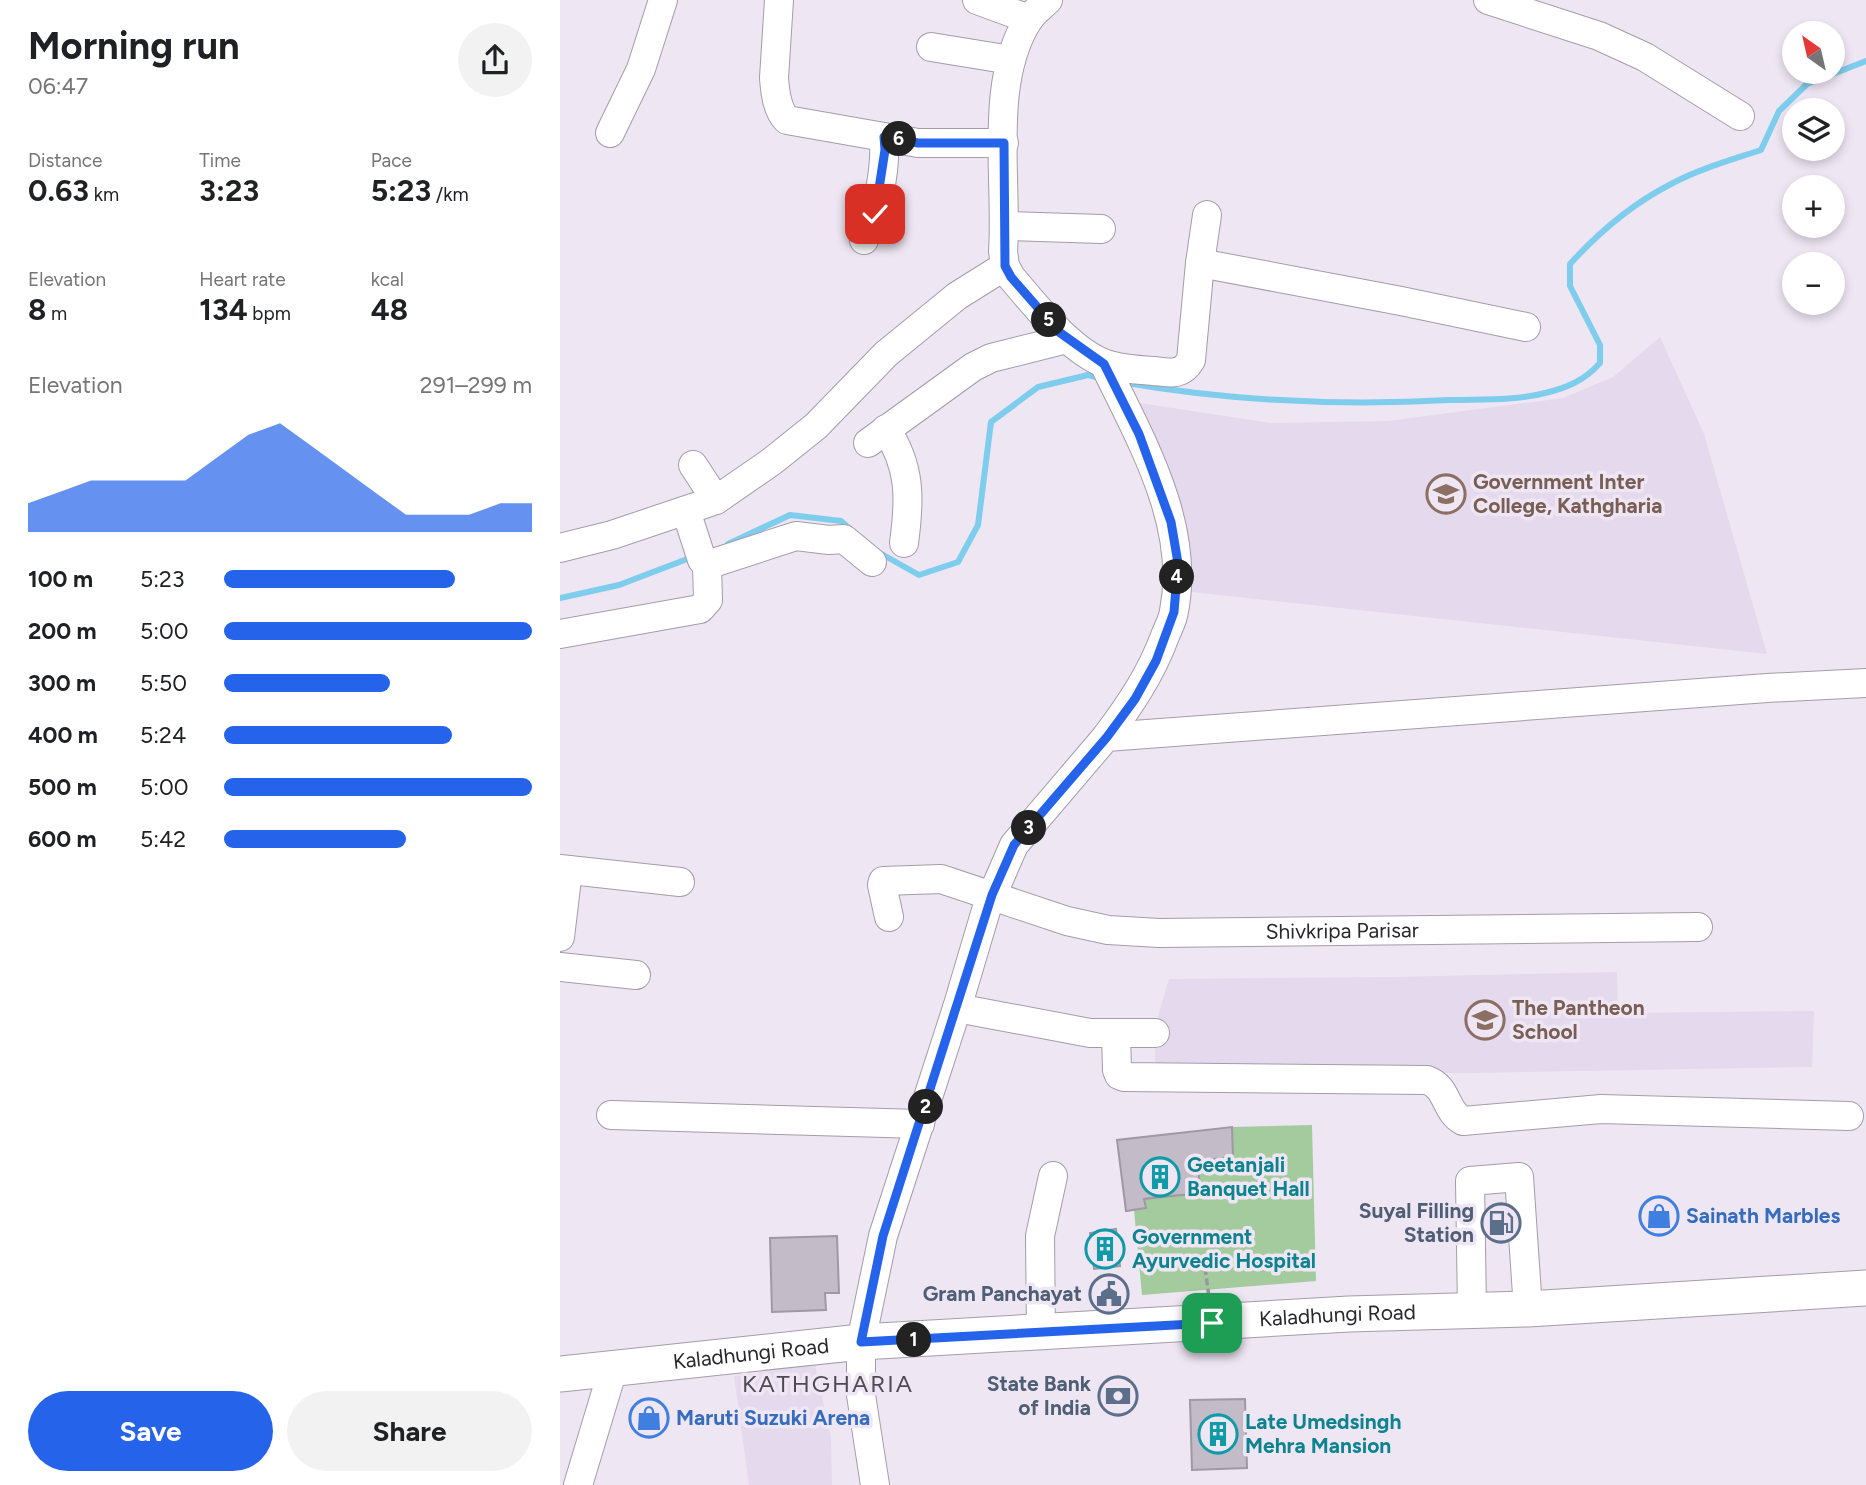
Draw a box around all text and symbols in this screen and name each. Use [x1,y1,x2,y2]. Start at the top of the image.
north arrow [1782,21,1844,84]
map controls [1782,21,1845,315]
text: Morning run [28,23,240,69]
button: share [458,23,532,97]
text: 06:47 [28,72,88,100]
button: layers [1782,98,1845,161]
pin: 6 [882,122,916,156]
text: 6 [893,127,904,150]
text: Distance [28,149,102,172]
text: Time [199,149,241,172]
text: Pace [371,149,412,172]
text: 0.63 [28,172,89,209]
text: 3:23 [199,172,259,209]
text: 5:23 [371,172,431,209]
button: + [1782,175,1845,238]
text: km [89,183,119,206]
text: /km [431,183,469,206]
pin [845,184,905,244]
icon: check [856,195,894,233]
button: − [1782,252,1845,315]
text: Elevation [28,268,106,291]
text: Heart rate [199,268,286,291]
text: kcal [371,268,404,291]
text: 8 [28,291,46,328]
text: 134 [199,291,248,328]
text: 48 [371,291,408,328]
text: m [46,302,67,325]
text: bpm [248,302,291,325]
pin: 5 [1032,302,1066,338]
text: 5 [1043,308,1054,331]
text: Elevation [28,371,123,399]
text: 291–299 m [420,371,532,399]
place label: Government Inter College, Kathgharia [1473,469,1662,518]
school or university icon: Government Inter College, Kathgharia [1425,473,1467,515]
pin: 4 [1160,560,1194,594]
text: 100 m [28,565,93,593]
text: 5:23 [140,565,184,593]
text: 4 [1170,565,1183,588]
text: 200 m [28,617,97,645]
text: 5:00 [140,617,189,645]
text: 300 m [28,669,96,697]
text: 5:50 [140,669,187,697]
text: 400 m [28,721,98,749]
text: 5:24 [140,721,186,749]
text: 500 m [28,773,97,801]
text: 5:00 [140,773,189,801]
pin: 3 [1012,810,1046,846]
text: 3 [1023,816,1034,839]
text: 600 m [28,825,97,853]
text: 5:42 [140,825,186,853]
street label: Shivkripa Parisar [1265,917,1419,944]
place label: The Pantheon School [1512,995,1645,1044]
school or university icon: The Pantheon School [1464,999,1506,1041]
pin: 2 [908,1090,944,1124]
text: 2 [920,1095,931,1118]
place label: Geetanjali Banquet Hall [1187,1152,1310,1201]
building icon: Geetanjali Banquet Hall [1139,1156,1181,1198]
shop icon: Sainath Marbles [1638,1195,1680,1237]
place label: Suyal Filling Station [1359,1198,1474,1247]
fuel station icon: Suyal Filling Station [1480,1202,1522,1244]
place label: Sainath Marbles [1686,1203,1840,1228]
place label: Government Ayurvedic Hospital [1132,1224,1316,1273]
building icon: Government Ayurvedic Hospital [1084,1228,1126,1270]
public building icon: Gram Panchayat [1088,1273,1130,1315]
place label: Gram Panchayat [923,1281,1082,1306]
pin [1182,1293,1242,1353]
street label: Kaladhungi Road [1258,1299,1416,1331]
icon: arrive [1193,1304,1231,1342]
pin: 1 [896,1322,932,1358]
text: 1 [909,1328,918,1351]
street label: Kaladhungi Road [672,1332,830,1374]
district label: KATHGHARIA [742,1369,914,1398]
place label: State Bank of India [987,1371,1092,1420]
bank icon: State Bank of India [1097,1375,1139,1417]
button: Save [28,1391,273,1471]
button: Share [287,1391,532,1471]
shop icon: Maruti Suzuki Arena [628,1397,670,1439]
place label: Maruti Suzuki Arena [676,1405,870,1430]
place label: Late Umedsingh Mehra Mansion [1245,1409,1401,1458]
building icon: Late Umedsingh Mehra Mansion [1197,1413,1239,1455]

